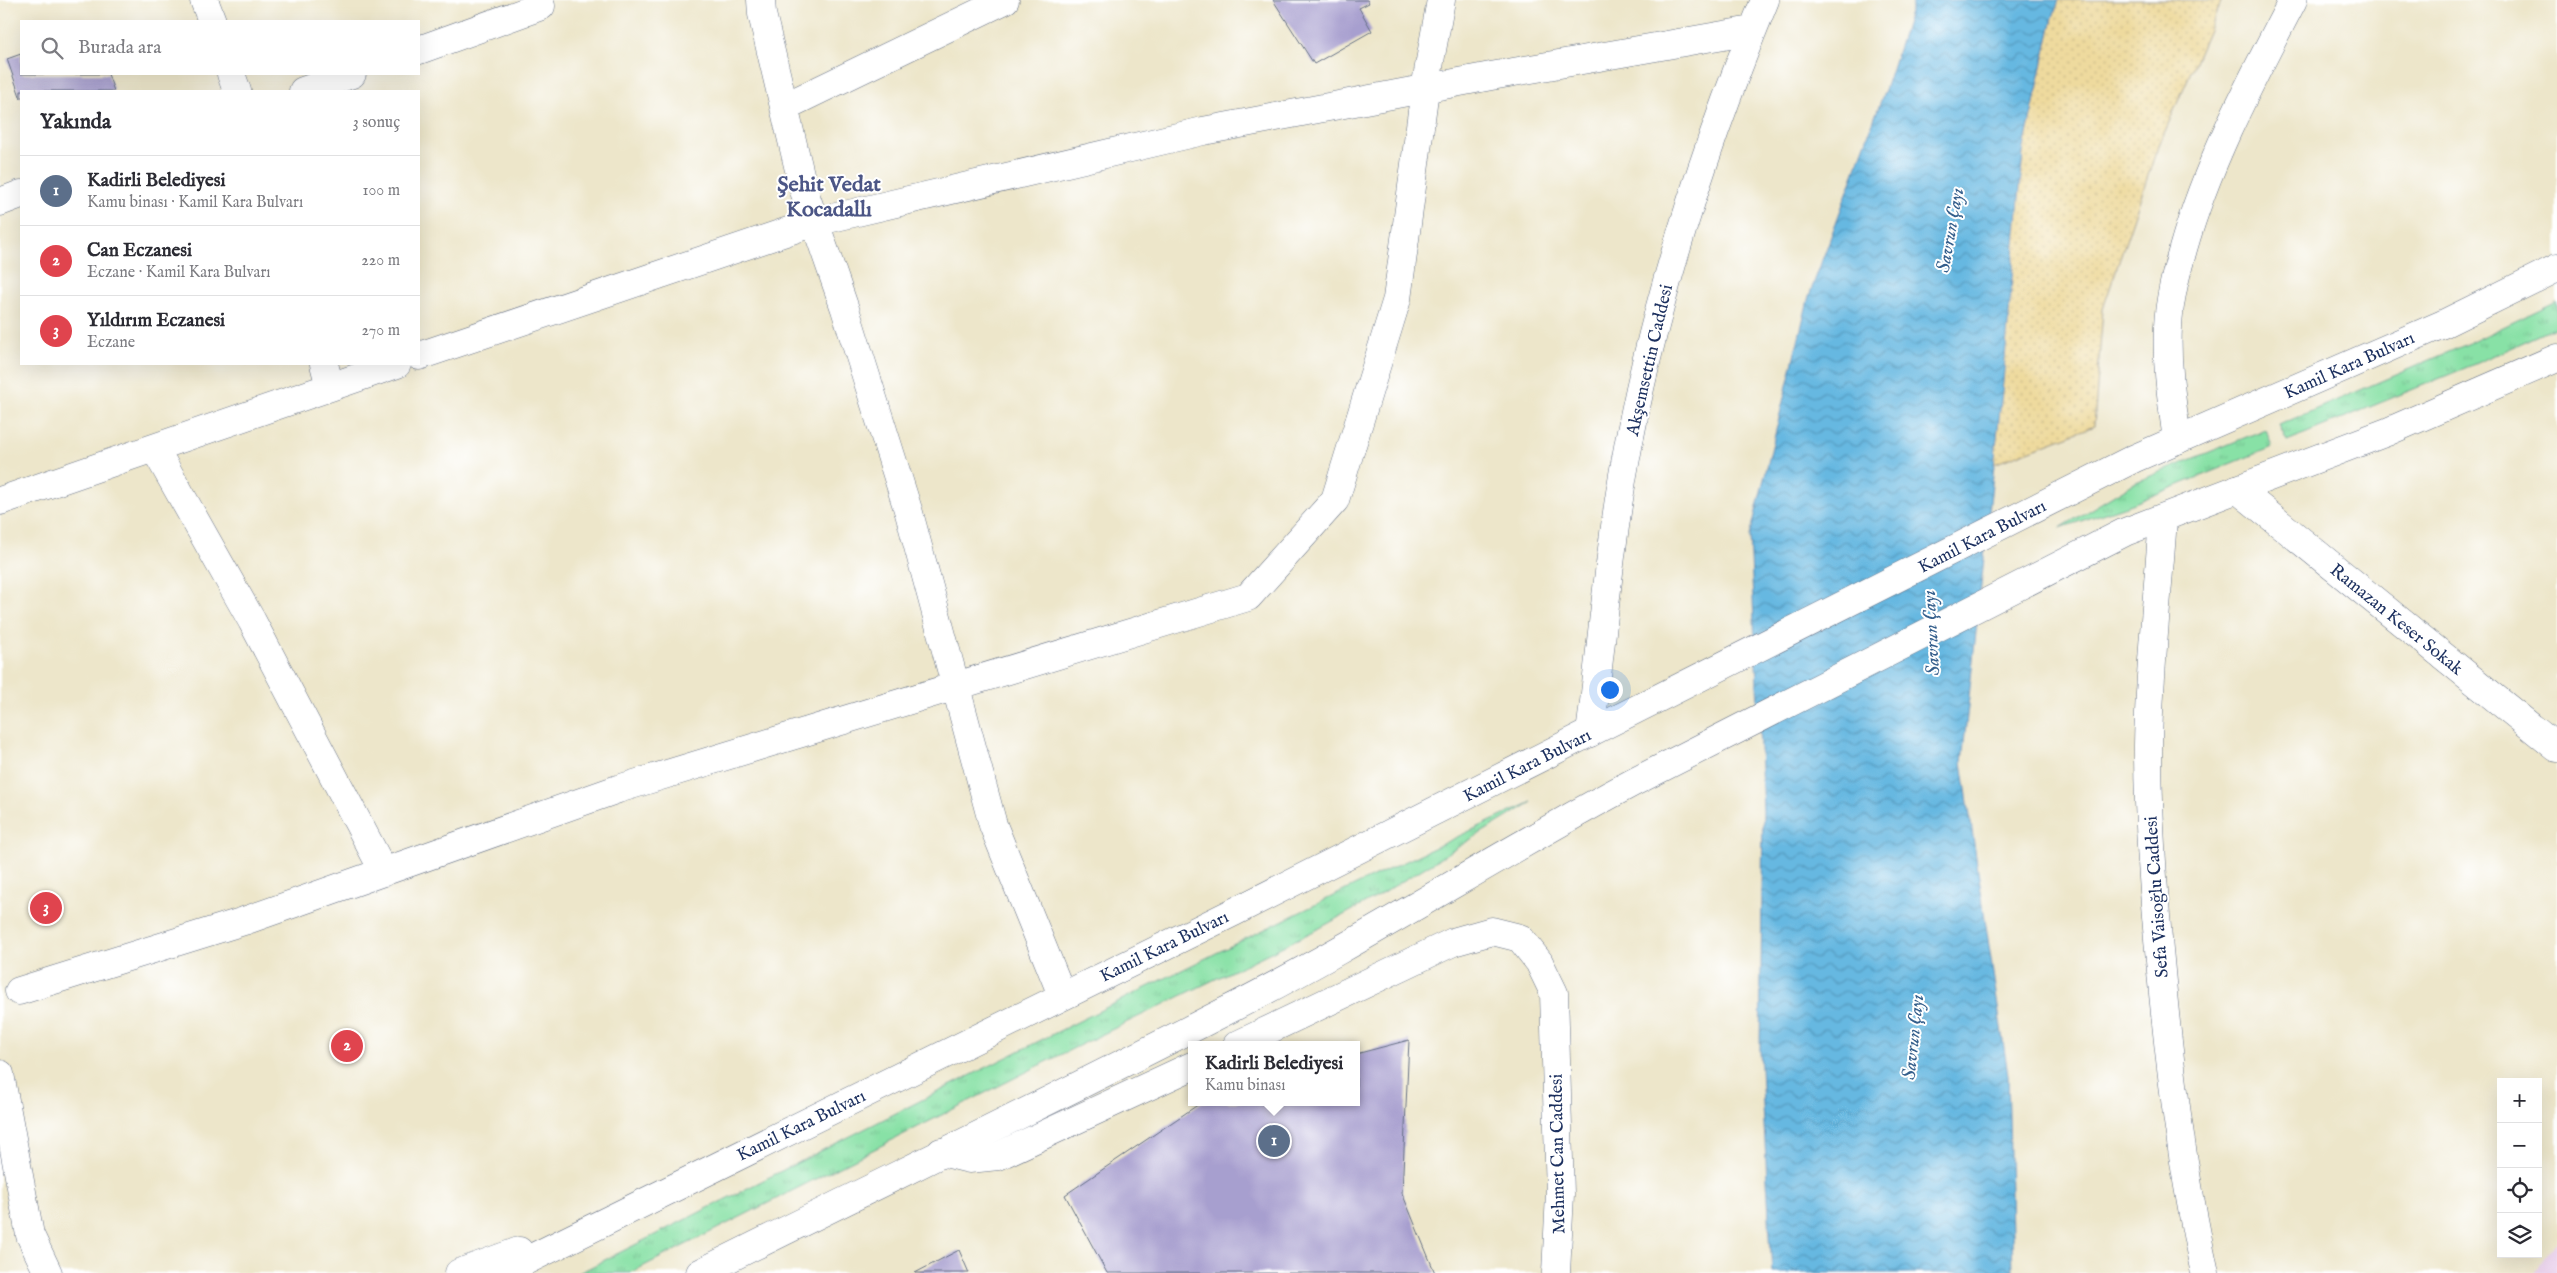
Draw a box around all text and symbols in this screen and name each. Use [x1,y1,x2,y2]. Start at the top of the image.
search box [20,20,420,75]
icon: search [38,34,66,62]
text: Burada ara [78,36,162,60]
text: Yakında [40,109,111,136]
text: 3 sonuç [353,113,400,133]
text: Kadirli Belediyesi [87,169,226,193]
district label: Şehit Vedat Kocadallı [777,171,881,224]
text: 1 [53,181,59,201]
text: 100 m [363,181,400,201]
water label: Savrun Çayı [1932,186,1970,275]
text: Kamu binası · Kamil Kara Bulvarı [87,193,303,213]
text: Can Eczanesi [87,239,192,263]
text: 2 [52,251,60,271]
text: 220 m [361,251,400,271]
text: Eczane · Kamil Kara Bulvarı [87,263,271,283]
street label: Akşemsettin Caddesi [1622,282,1679,439]
text: Yıldırım Eczanesi [87,309,225,333]
text: 3 [53,321,59,341]
text: 270 m [361,321,400,341]
street label: Kamil Kara Bulvarı [2281,327,2419,405]
text: Eczane [87,333,135,353]
street label: Kamil Kara Bulvarı [1915,495,2051,579]
street label: Ramazan Keser Sokak [2325,559,2468,681]
water label: Savrun Çayı [1918,590,1946,676]
your location [1597,677,1623,703]
street label: Kamil Kara Bulvarı [1460,724,1596,808]
street label: Sefa Vaisoğlu Caddesi [2140,815,2175,979]
pin: 3 [30,889,62,927]
street label: Kamil Kara Bulvarı [1096,906,1233,988]
water label: Savrun Çayı [1898,993,1930,1081]
pin: 2 [331,1027,363,1065]
popup [1188,1041,1360,1106]
text: Kadirli Belediyesi [1205,1052,1343,1076]
street label: Mehmet Can Caddesi [1546,1073,1571,1234]
text: Kamu binası [1205,1076,1285,1096]
map controls [2497,1078,2542,1258]
button: + [2497,1078,2542,1123]
street label: Kamil Kara Bulvarı [733,1085,870,1167]
pin: 1 [1258,1122,1290,1160]
button: − [2497,1123,2542,1168]
button: locate [2497,1168,2542,1213]
button: layers [2497,1213,2542,1258]

